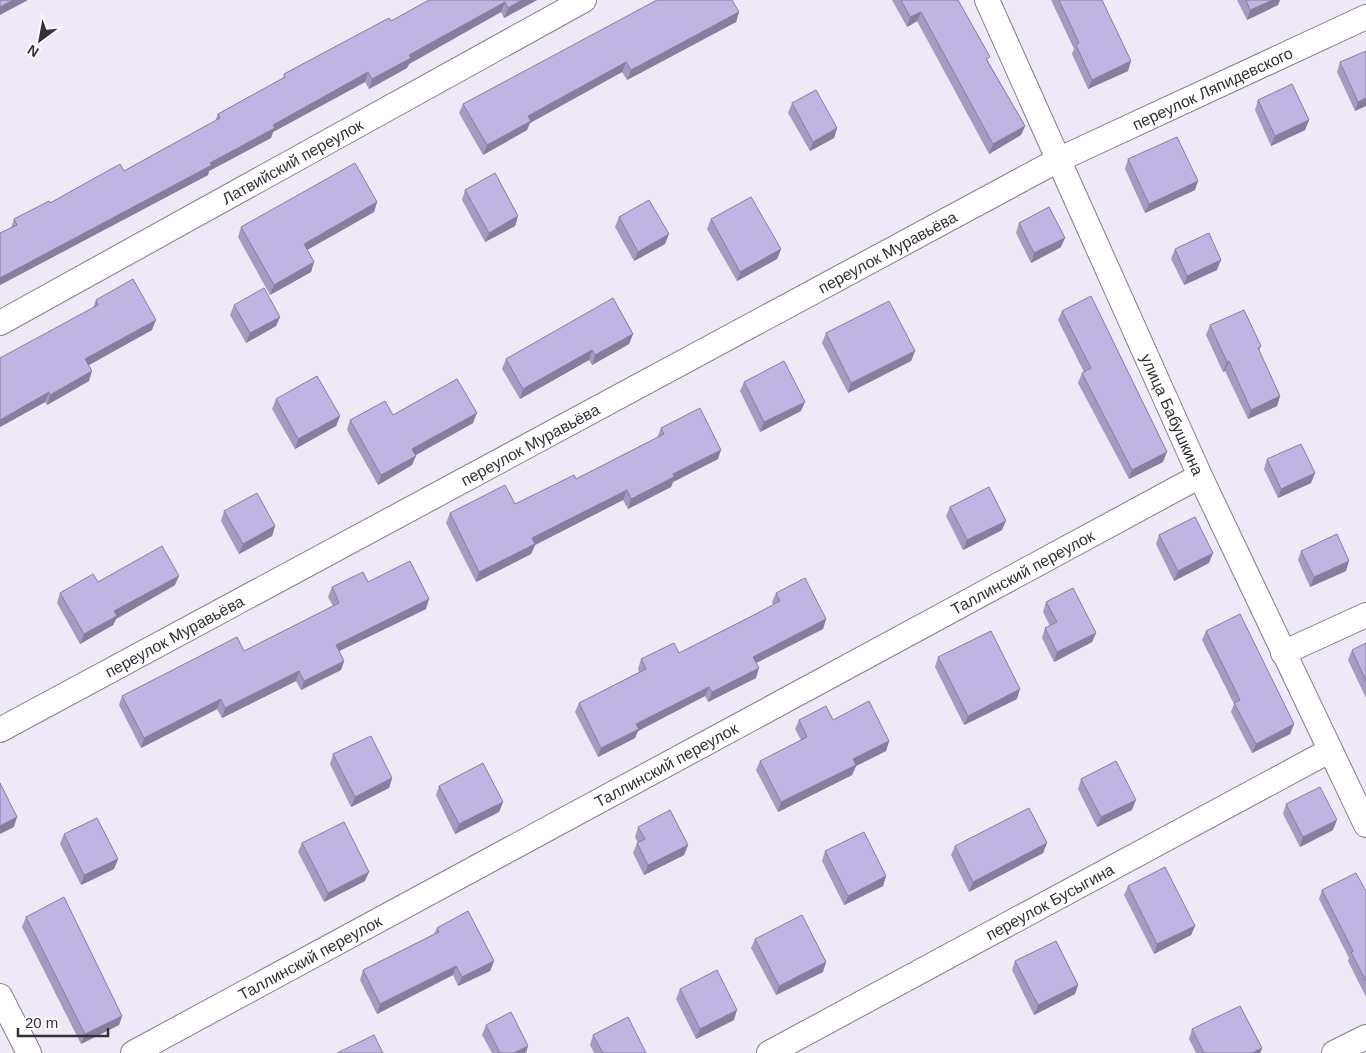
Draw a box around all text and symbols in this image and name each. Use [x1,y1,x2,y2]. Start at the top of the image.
north arrow [15,15,65,65]
text: N [25,42,42,60]
street label: переулок Ляпидевского [1130,44,1295,133]
street label: Латвийский переулок [219,115,367,207]
street label: переулок Муравьёва [815,208,960,296]
street label: улица Бабушкина [1138,351,1207,478]
street label: переулок Муравьёва [458,400,602,489]
street label: Таллинский переулок [948,526,1098,618]
street label: переулок Муравьёва [102,592,247,680]
street label: Таллинский переулок [592,719,741,810]
street label: переулок Бусыгина [983,860,1117,943]
street label: Таллинский переулок [235,911,385,1003]
scale bar [18,1006,108,1038]
text: 20 m [25,1014,58,1031]

